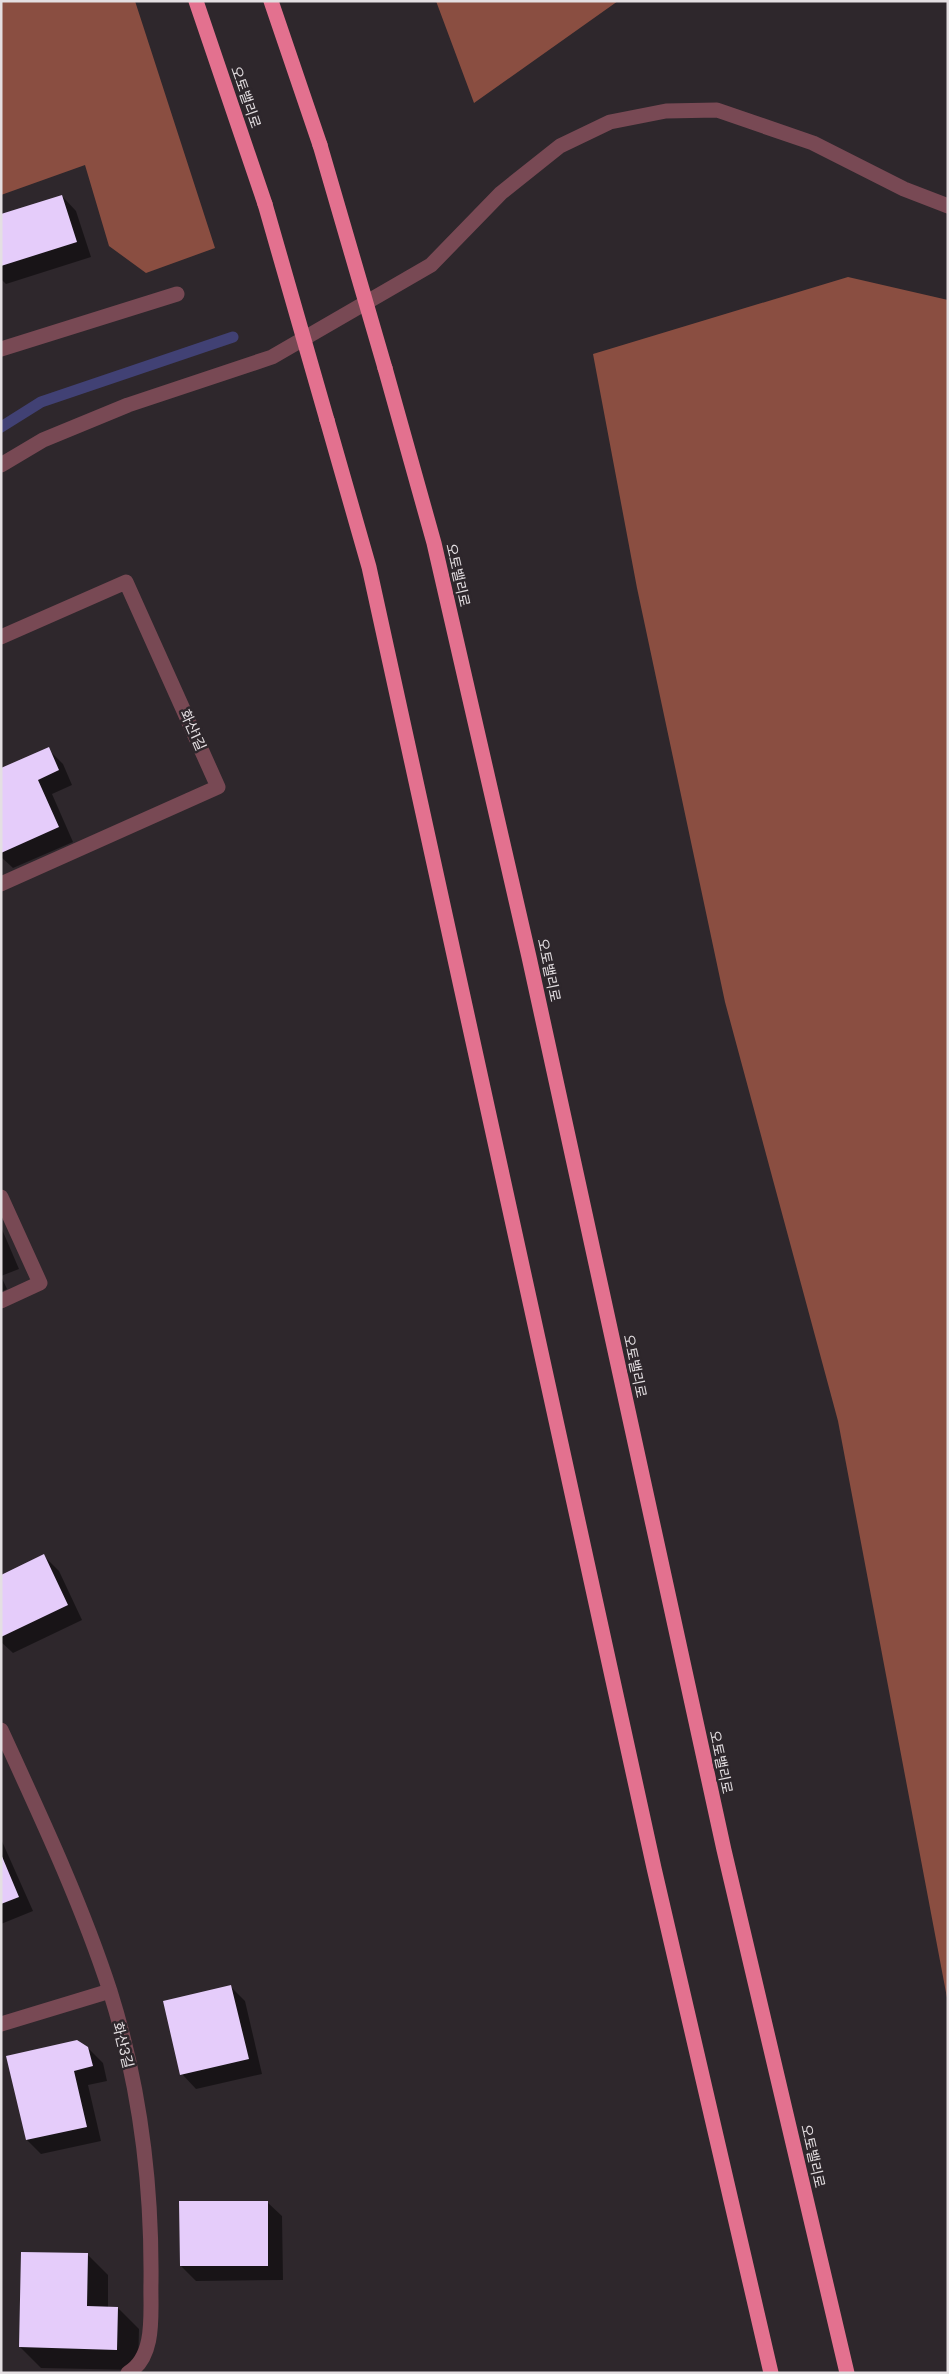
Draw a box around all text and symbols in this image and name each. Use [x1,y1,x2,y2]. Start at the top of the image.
street label: 오토밸리로 [226,63,266,131]
street label: 오토밸리로 [441,541,475,609]
street label: 화산1길 [175,706,211,754]
street label: 오토밸리로 [533,936,566,1004]
street label: 오토밸리로 [619,1332,652,1400]
street label: 오토밸리로 [705,1728,738,1796]
street label: 화산3길 [108,2020,138,2070]
street label: 오토밸리로 [796,2122,830,2190]

